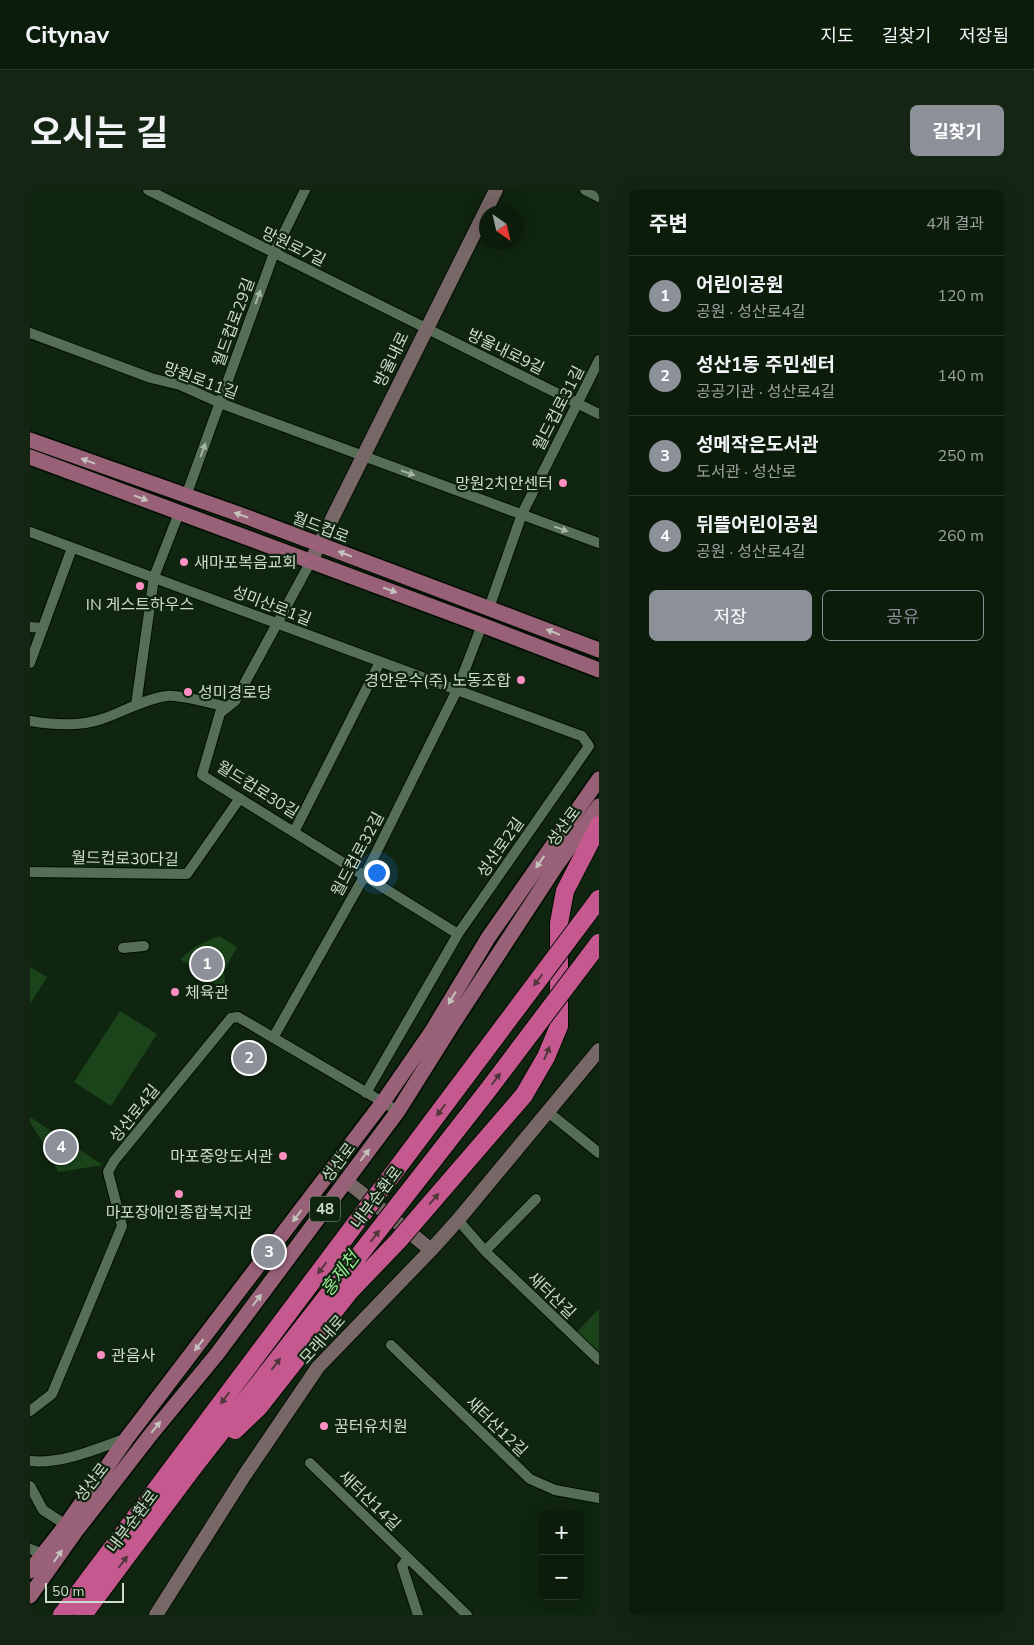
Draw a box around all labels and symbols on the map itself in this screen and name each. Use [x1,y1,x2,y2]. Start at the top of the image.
north arrow [479,205,524,250]
street label: 망원로7길 [258,222,329,272]
street label: 월드컵로29길 [208,275,260,370]
one-way arrow [255,289,262,304]
street label: 방울내로9길 [463,324,548,380]
street label: 방울내로 [369,328,415,391]
street label: 망원로11길 [160,357,241,405]
street label: 월드컵로31길 [528,362,590,455]
one-way arrow [200,442,207,457]
one-way arrow [80,456,95,464]
one-way arrow [401,469,416,477]
place label: 망원2치안센터 [455,473,553,495]
marker: 망원2치안센터 [557,477,569,489]
one-way arrow [134,495,148,503]
street label: 월드컵로 [289,507,352,549]
one-way arrow [233,511,248,519]
one-way arrow [553,526,568,533]
one-way arrow [338,550,353,557]
place label: 새마포복음교회 [194,552,297,574]
marker: 새마포복음교회 [178,556,190,568]
marker: IN 게스트하우스 [134,580,146,592]
street label: 성미산로1길 [229,581,314,631]
one-way arrow [383,587,397,595]
place label: IN 게스트하우스 [86,594,194,616]
one-way arrow [546,628,561,636]
place label: 경안운수(주) 노동조합 [364,670,511,692]
marker: 경안운수(주) 노동조합 [515,674,527,686]
place label: 성미경로당 [198,682,272,704]
marker: 성미경로당 [182,686,194,698]
street label: 월드컵로30길 [212,756,303,824]
street label: 성산로 [542,802,586,851]
street label: 월드컵로32길 [326,808,389,901]
street label: 성산로2길 [472,813,529,882]
street label: 월드컵로30다길 [71,847,179,871]
one-way arrow [535,855,545,869]
your location [364,860,390,886]
pin: 1 [191,945,223,983]
one-way arrow [533,973,544,986]
place label: 체육관 [185,982,229,1004]
marker: 체육관 [169,986,181,998]
one-way arrow [447,992,456,1005]
pin: 2 [233,1039,265,1077]
one-way arrow [544,1046,552,1060]
one-way arrow [491,1072,501,1086]
street label: 성산로4길 [105,1080,165,1147]
one-way arrow [436,1103,446,1117]
pin: 4 [45,1128,77,1166]
street label: 성산로 [317,1138,361,1187]
place label: 마포중앙도서관 [170,1146,273,1168]
one-way arrow [360,1148,370,1162]
marker: 마포중앙도서관 [277,1150,289,1162]
street label: 내부순환로 [346,1161,408,1234]
marker: 마포장애인종합복지관 [173,1188,185,1200]
one-way arrow [429,1193,440,1206]
road number: 48 [310,1196,340,1222]
place label: 마포장애인종합복지관 [105,1202,253,1224]
one-way arrow [292,1209,303,1222]
one-way arrow [370,1229,380,1242]
pin: 3 [253,1233,285,1271]
water label: 홍제천 [315,1245,366,1301]
one-way arrow [317,1261,328,1274]
street label: 새터산길 [522,1267,580,1324]
one-way arrow [252,1294,263,1307]
street label: 모래내로 [295,1310,351,1369]
one-way arrow [193,1338,204,1351]
place label: 관음사 [111,1345,155,1367]
marker: 관음사 [95,1349,107,1361]
one-way arrow [270,1358,281,1371]
one-way arrow [219,1391,230,1404]
street label: 새터산12길 [461,1392,532,1462]
place label: 꿈터유치원 [334,1416,408,1438]
marker: 꿈터유치원 [318,1420,330,1432]
one-way arrow [151,1421,162,1434]
street label: 성산로 [70,1458,114,1507]
street label: 새터산14길 [334,1466,405,1536]
street label: 내부순환로 [102,1485,164,1558]
one-way arrow [53,1550,63,1563]
one-way arrow [118,1555,128,1569]
scale bar [45,1580,124,1603]

